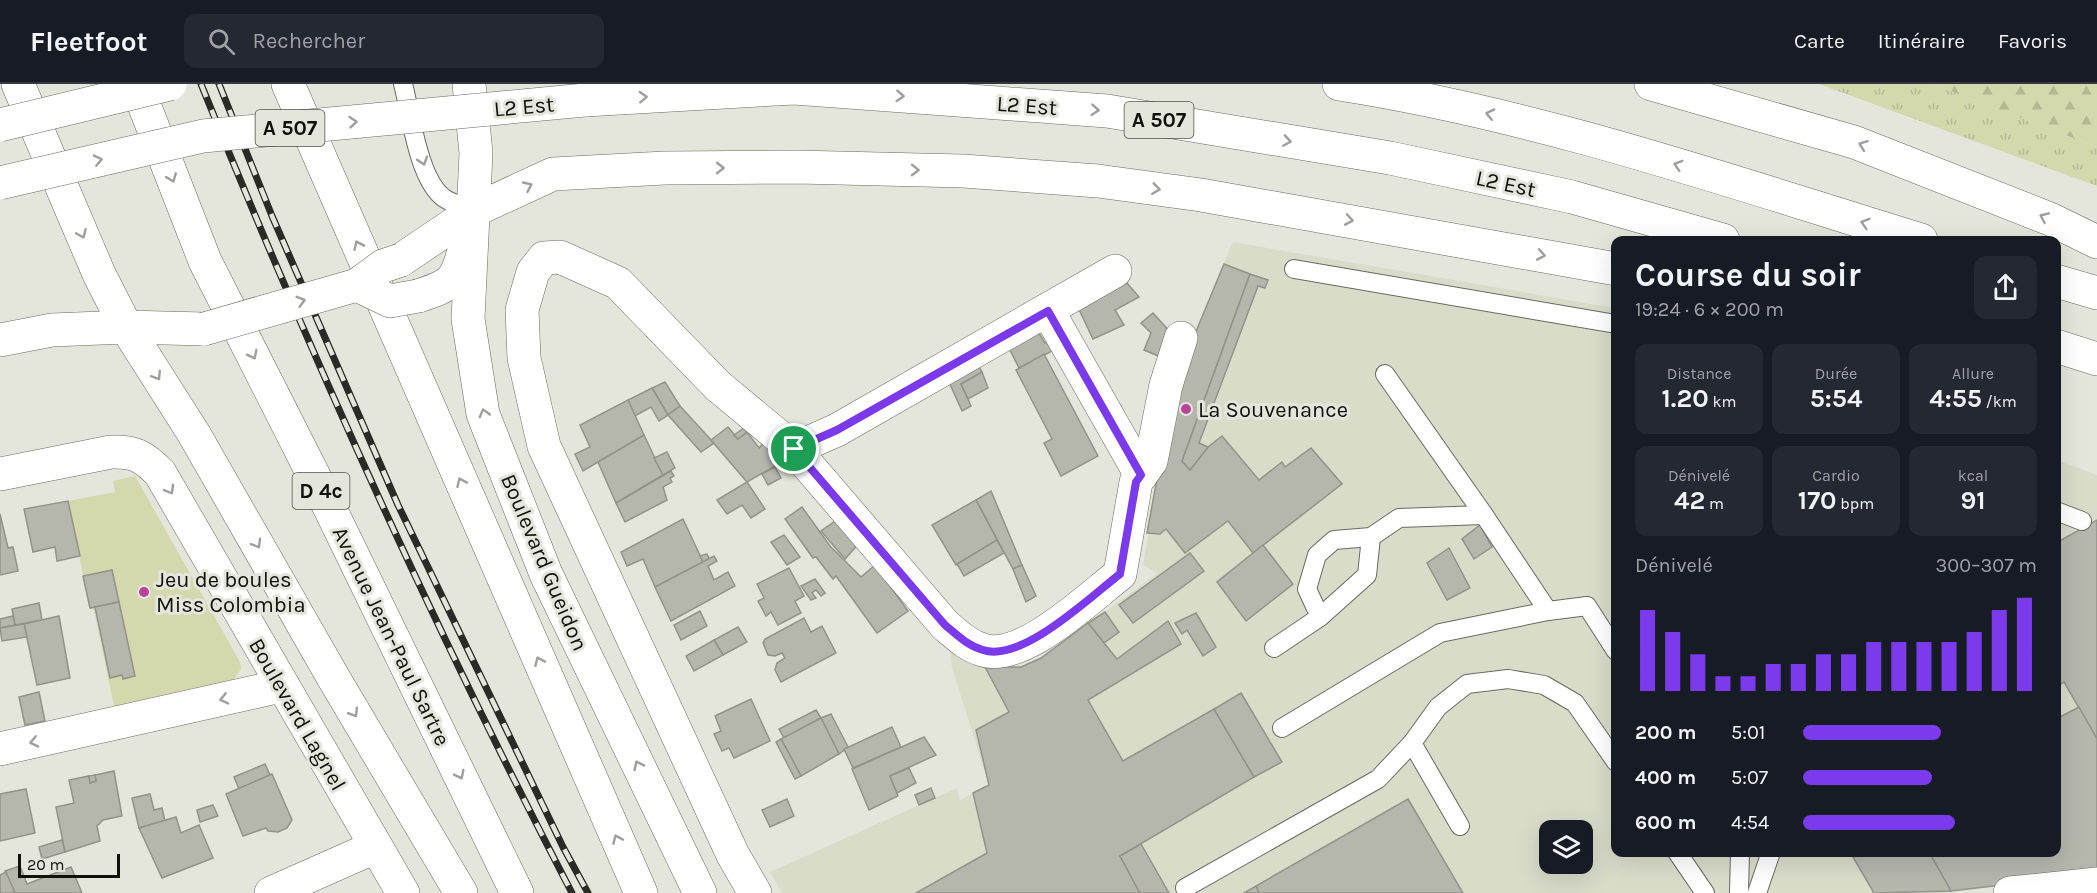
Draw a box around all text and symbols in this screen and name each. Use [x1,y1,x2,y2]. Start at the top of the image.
search box [184,14,604,68]
text: Fleetfoot [30,25,148,58]
icon: search [205,25,238,58]
text: Rechercher [253,28,365,54]
text: Carte [1794,29,1845,53]
text: Itinéraire [1878,29,1965,53]
text: Favoris [1998,29,2067,53]
one-way arrow [896,89,905,102]
street label: L2 Est [493,91,555,123]
one-way arrow [638,91,648,104]
street label: L2 Est [996,91,1058,121]
road number: A 507 [1124,102,1194,138]
one-way arrow [1090,104,1099,117]
one-way arrow [1485,109,1495,122]
road number: A 507 [256,110,324,146]
one-way arrow [348,116,357,129]
one-way arrow [1283,135,1292,147]
one-way arrow [1858,140,1869,152]
one-way arrow [93,154,103,167]
one-way arrow [416,155,428,166]
one-way arrow [1673,160,1684,173]
one-way arrow [716,162,725,174]
one-way arrow [911,164,920,176]
street label: L2 Est [1474,165,1538,203]
one-way arrow [165,172,178,182]
one-way arrow [521,181,532,193]
one-way arrow [1152,182,1161,195]
one-way arrow [2040,212,2051,224]
one-way arrow [1344,214,1353,226]
one-way arrow [1860,218,1871,230]
one-way arrow [75,228,87,239]
one-way arrow [353,241,365,252]
one-way arrow [1535,248,1545,261]
text: Course du soir [1635,256,1861,294]
button: share [1974,256,2037,319]
one-way arrow [295,296,306,308]
text: 19:24 · 6 × 200 m [1635,298,1784,321]
one-way arrow [245,349,257,360]
text: Distance [1667,364,1731,383]
text: Durée [1815,364,1857,383]
text: Allure [1952,364,1994,383]
one-way arrow [149,370,160,381]
text: 1.20 [1662,383,1709,414]
text: 5:54 [1810,383,1862,414]
text: 4:55 [1929,383,1982,414]
text: km [1709,392,1736,411]
text: /km [1982,392,2017,411]
place label: La Souvenance [1198,397,1348,423]
marker: La Souvenance [1179,402,1193,416]
one-way arrow [478,408,491,418]
pin [768,423,819,474]
icon: arrive [777,432,810,465]
text: Dénivelé [1668,466,1730,485]
text: Cardio [1812,466,1860,485]
text: kcal [1958,466,1988,485]
street label: Boulevard Gueidon [495,470,593,655]
road number: D 4c [292,473,350,509]
one-way arrow [457,477,469,488]
one-way arrow [162,484,174,494]
text: 42 [1674,485,1705,516]
text: 170 [1798,485,1837,516]
text: 91 [1960,485,1986,516]
text: m [1705,494,1724,513]
text: bpm [1837,494,1874,513]
street label: Avenue Jean-Paul Sartre [327,523,456,750]
one-way arrow [250,538,261,548]
text: Dénivelé [1635,554,1713,577]
text: 300–307 m [1935,554,2037,577]
place label: Jeu de boules Miss Colombia [156,567,306,618]
marker: Jeu de boules Miss Colombia [137,585,151,599]
street label: Boulevard Lagnel [243,634,351,795]
one-way arrow [535,656,547,667]
one-way arrow [219,691,229,704]
one-way arrow [347,707,359,717]
text: 200 m [1635,721,1696,744]
text: 5:01 [1731,721,1765,744]
one-way arrow [29,734,39,747]
one-way arrow [633,760,645,771]
text: 400 m [1635,766,1696,789]
text: 5:07 [1731,766,1768,789]
one-way arrow [452,768,464,779]
text: 600 m [1635,811,1696,834]
text: 4:54 [1731,811,1769,834]
map controls [1539,820,1593,874]
button: layers [1539,820,1593,874]
one-way arrow [613,835,625,846]
scale bar [18,851,120,878]
text: 20 m [27,855,65,874]

